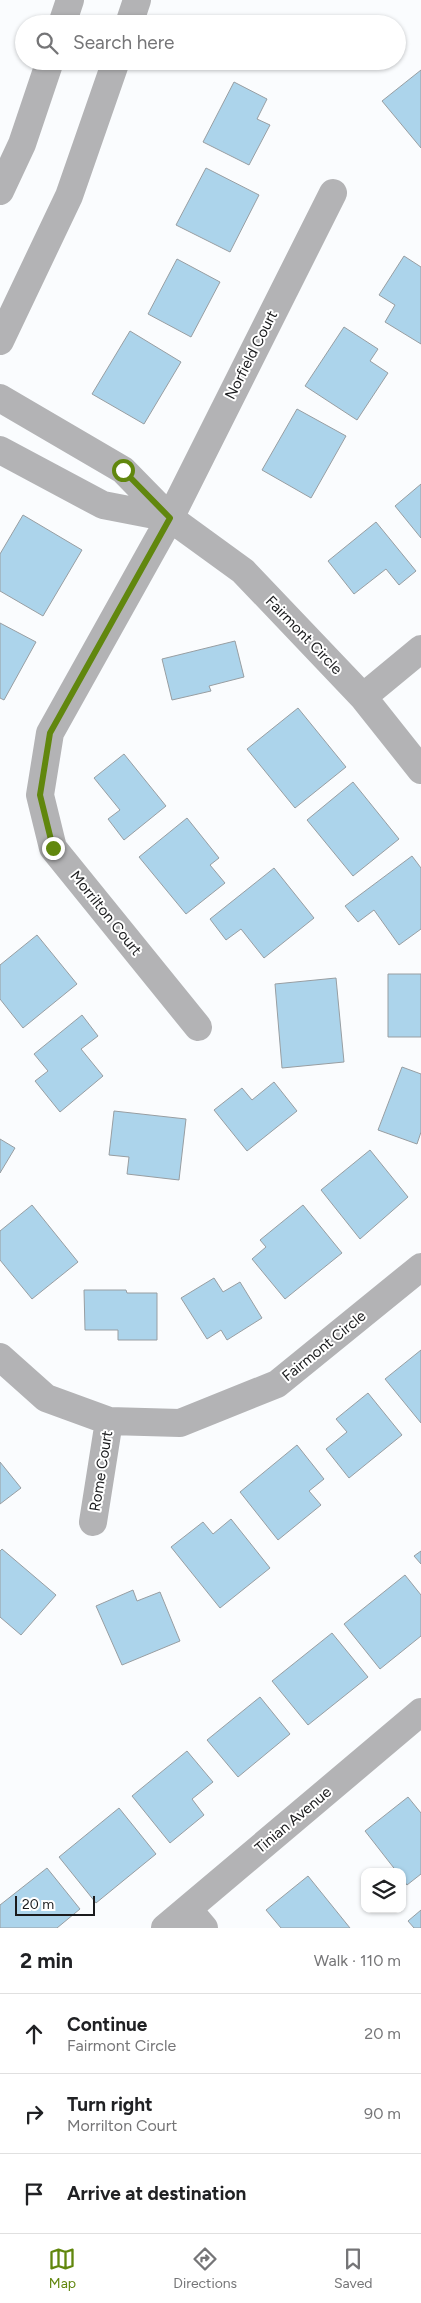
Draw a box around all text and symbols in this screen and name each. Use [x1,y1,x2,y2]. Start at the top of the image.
search box [15,15,406,70]
icon: search [33,29,61,57]
text: Search here [73,31,175,54]
street label: Norfield Court [221,307,281,402]
route start [112,459,135,482]
street label: Fairmont Circle [262,592,346,678]
route end [42,837,65,860]
street label: Morrilton Court [66,867,146,959]
street label: Fairmont Circle [279,1307,369,1385]
street label: Rome Court [86,1429,116,1513]
street label: Tinian Avenue [251,1783,335,1857]
map controls [361,1868,406,1913]
button: layers [361,1868,406,1913]
scale bar [15,1893,95,1916]
text: 20 m [22,1896,54,1913]
text: 2 min [20,1948,73,1973]
text: Walk · 110 m [314,1951,401,1970]
text: Continue [67,2013,147,2036]
icon: ahead [20,2020,48,2048]
text: 20 m [364,2024,401,2043]
text: Fairmont Circle [67,2036,176,2055]
text: Turn right [67,2093,153,2116]
icon: right [20,2100,48,2128]
text: 90 m [364,2104,401,2123]
text: Morrilton Court [67,2116,177,2135]
icon: arrive [20,2180,48,2208]
text: Arrive at destination [67,2182,246,2205]
tab: Map [48,2245,76,2292]
tab: Directions [173,2245,237,2292]
tab: Saved [334,2245,373,2292]

